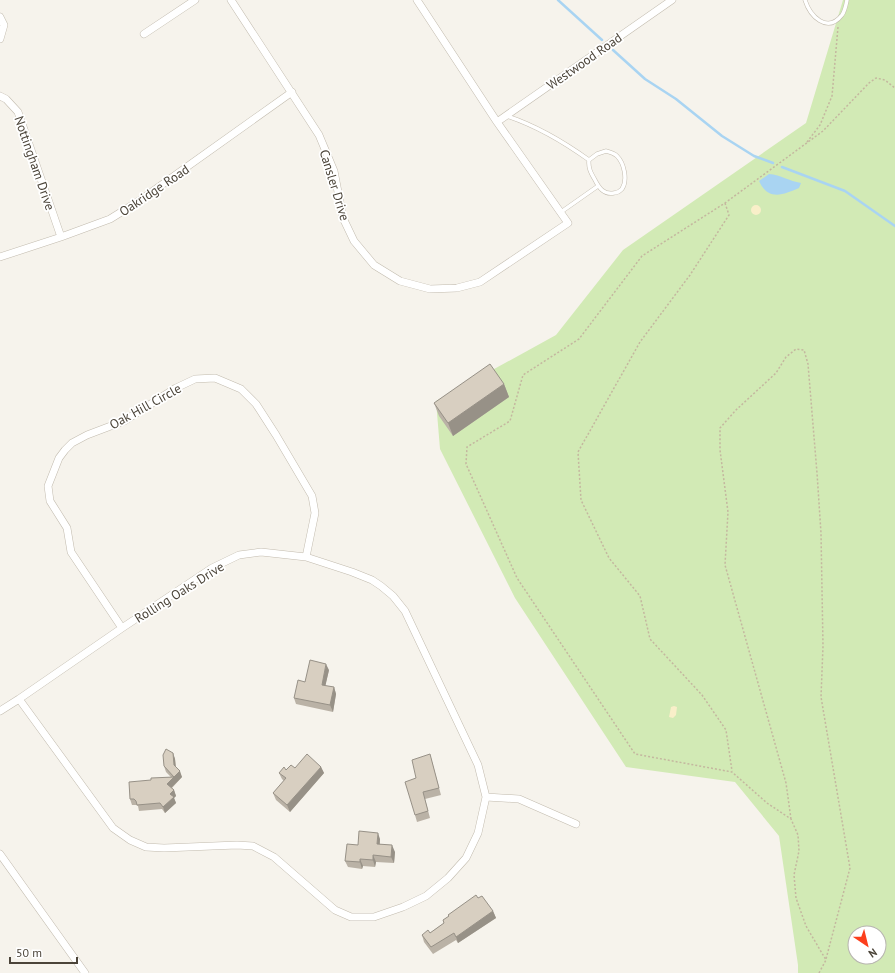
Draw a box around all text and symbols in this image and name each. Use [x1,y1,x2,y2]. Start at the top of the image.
street label: Westwood Road [543,29,625,94]
street label: Nottingham Drive [10,114,59,213]
street label: Cansler Drive [316,147,353,223]
street label: Oakridge Road [116,161,193,220]
street label: Oak Hill Circle [106,380,184,433]
street label: Rolling Oaks Drive [131,558,227,627]
north arrow [847,925,887,965]
scale bar [10,939,77,965]
text: 50 m [16,945,42,960]
text: N [866,945,880,961]

